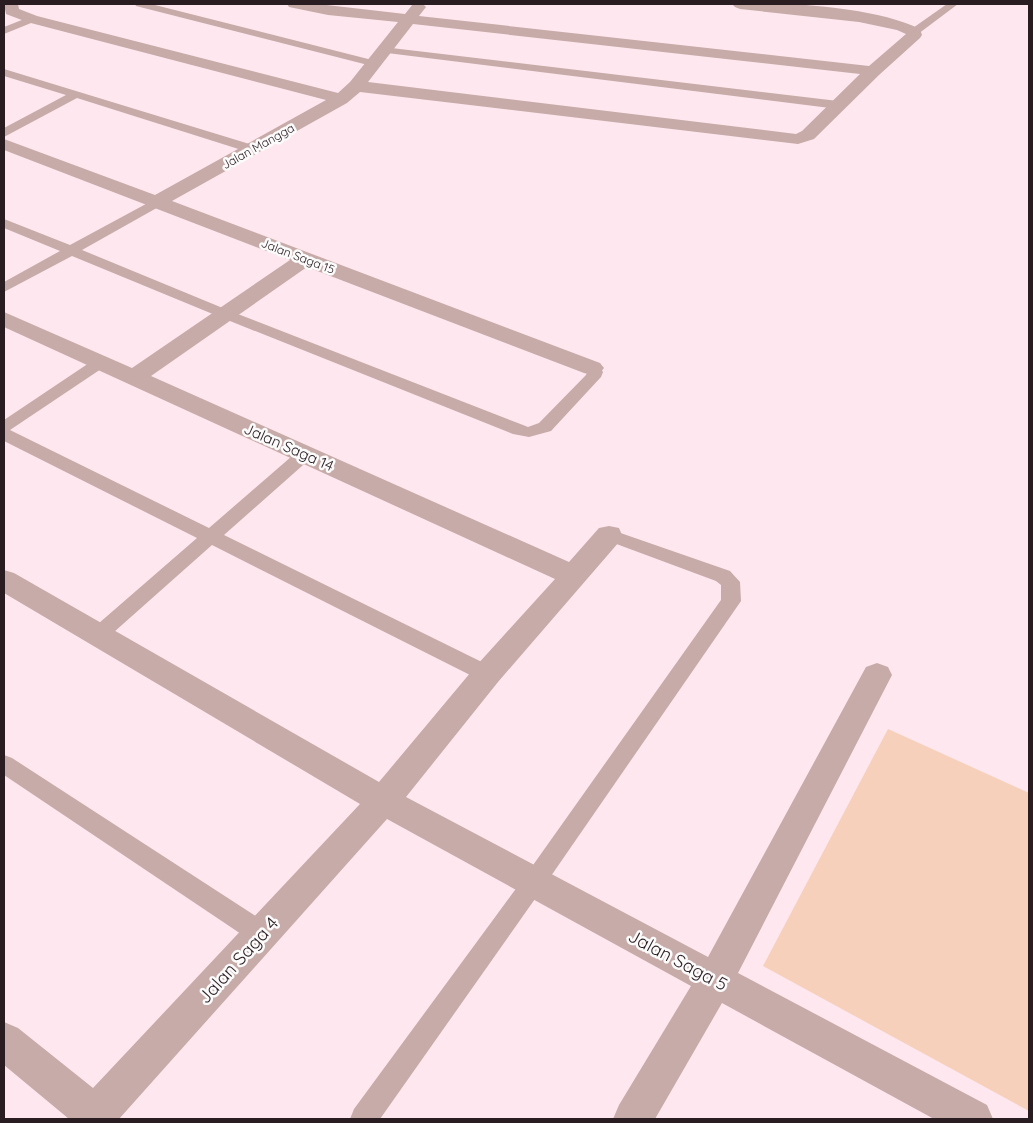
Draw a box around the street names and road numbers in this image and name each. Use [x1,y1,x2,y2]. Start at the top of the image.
street label: Jalan Mangga [219,120,297,172]
street label: Jalan Saga 15 [259,235,337,277]
street label: Jalan Saga 14 [241,419,337,475]
street label: Jalan Saga 4 [193,912,283,1008]
street label: Jalan Saga 5 [624,924,732,996]

